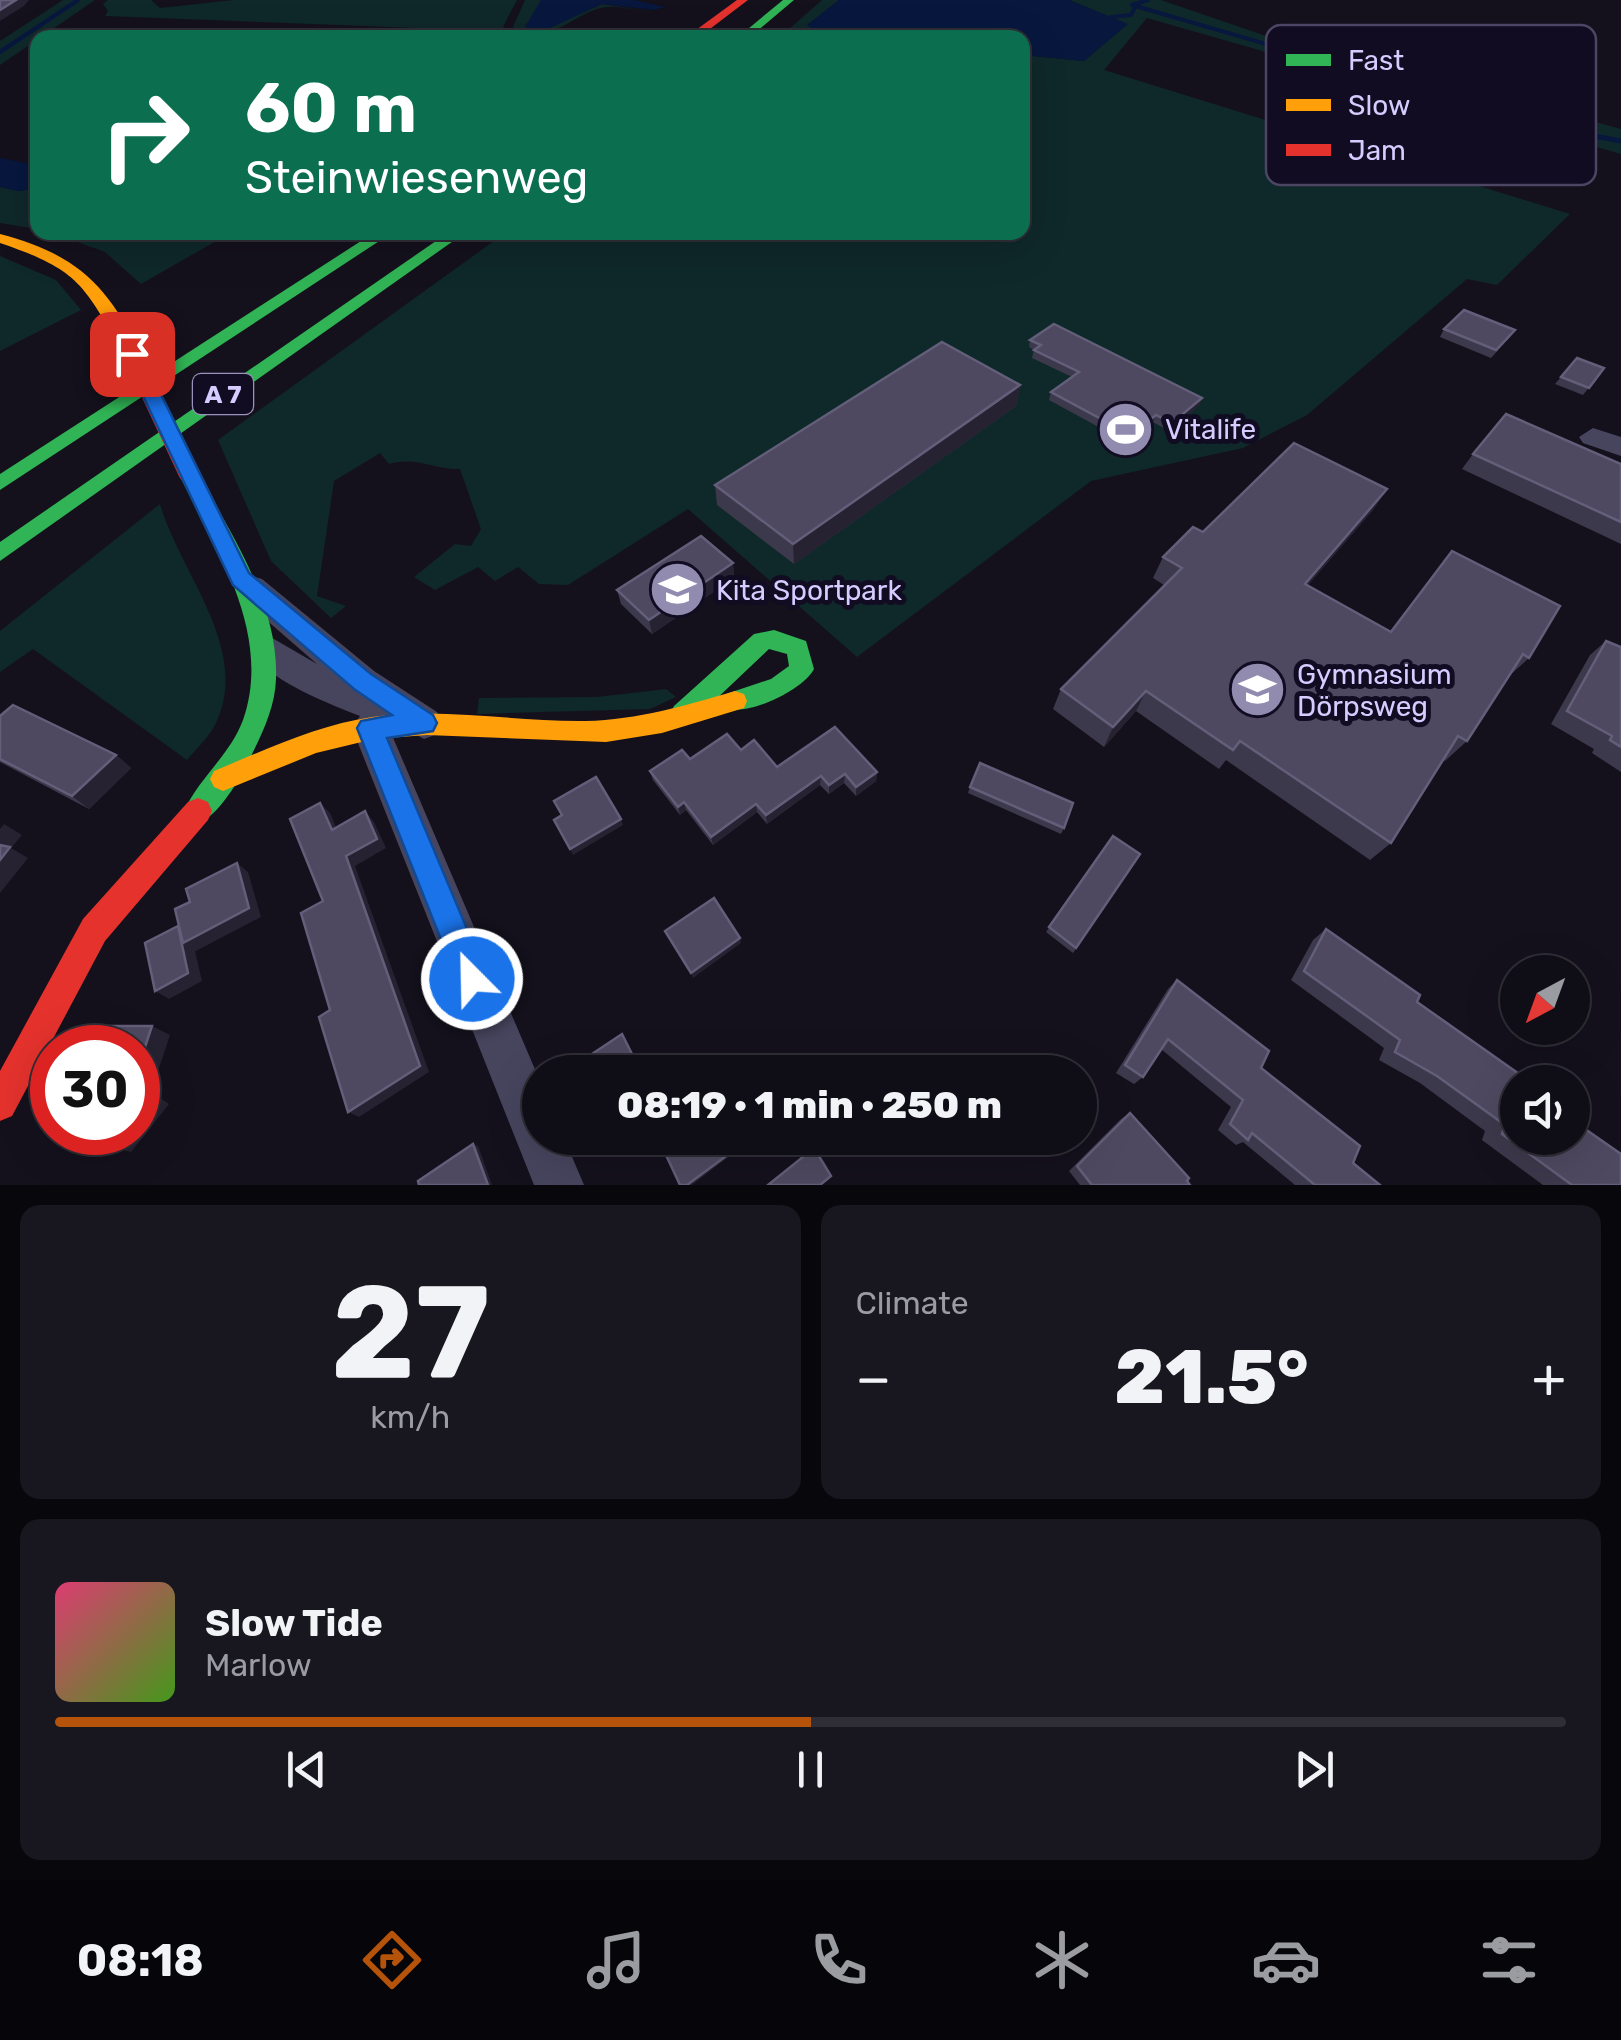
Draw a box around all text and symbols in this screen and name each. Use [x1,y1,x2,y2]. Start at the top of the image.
legend [1266,25,1596,185]
text: Fast [1348,44,1404,77]
text: 60 m [245,67,417,150]
icon: right [80,70,210,200]
text: Slow [1348,89,1410,122]
text: Jam [1348,134,1406,167]
text: Steinwiesenweg [245,151,588,204]
pin [90,312,175,397]
icon: arrive [105,327,160,382]
road number: A 7 [193,374,253,414]
sports icon: Vitalife [1096,399,1156,459]
place label: Vitalife [1165,413,1256,446]
school or university icon: Kita Sportpark [647,560,707,620]
place label: Kita Sportpark [716,574,902,607]
place label: Gymnasium Dörpsweg [1297,658,1452,723]
school or university icon: Gymnasium Dörpsweg [1228,660,1288,720]
position arrow [420,927,524,1031]
north arrow [1500,955,1590,1045]
map controls [1500,955,1590,1155]
speed limit sign: 30 [30,1025,160,1155]
button: sound [1500,1065,1590,1155]
text: 08:19 · 1 min · 250 m [617,1082,1002,1128]
text: 27 [331,1255,490,1410]
text: Climate [856,1284,969,1322]
text: 21.5° [1114,1333,1309,1422]
text: − [856,1346,891,1411]
text: + [1532,1346,1566,1411]
text: km/h [370,1398,450,1436]
text: Slow Tide [205,1600,383,1646]
text: Marlow [205,1646,312,1684]
icon: previous [279,1742,334,1797]
icon: pause [783,1742,838,1797]
icon: next [1287,1742,1342,1797]
icon: directions [357,1925,427,1995]
icon: music [581,1925,651,1995]
icon: phone [804,1925,874,1995]
icon: climate [1027,1925,1097,1995]
icon: car [1251,1925,1321,1995]
icon: filters [1474,1925,1544,1995]
text: 08:18 [77,1934,204,1987]

